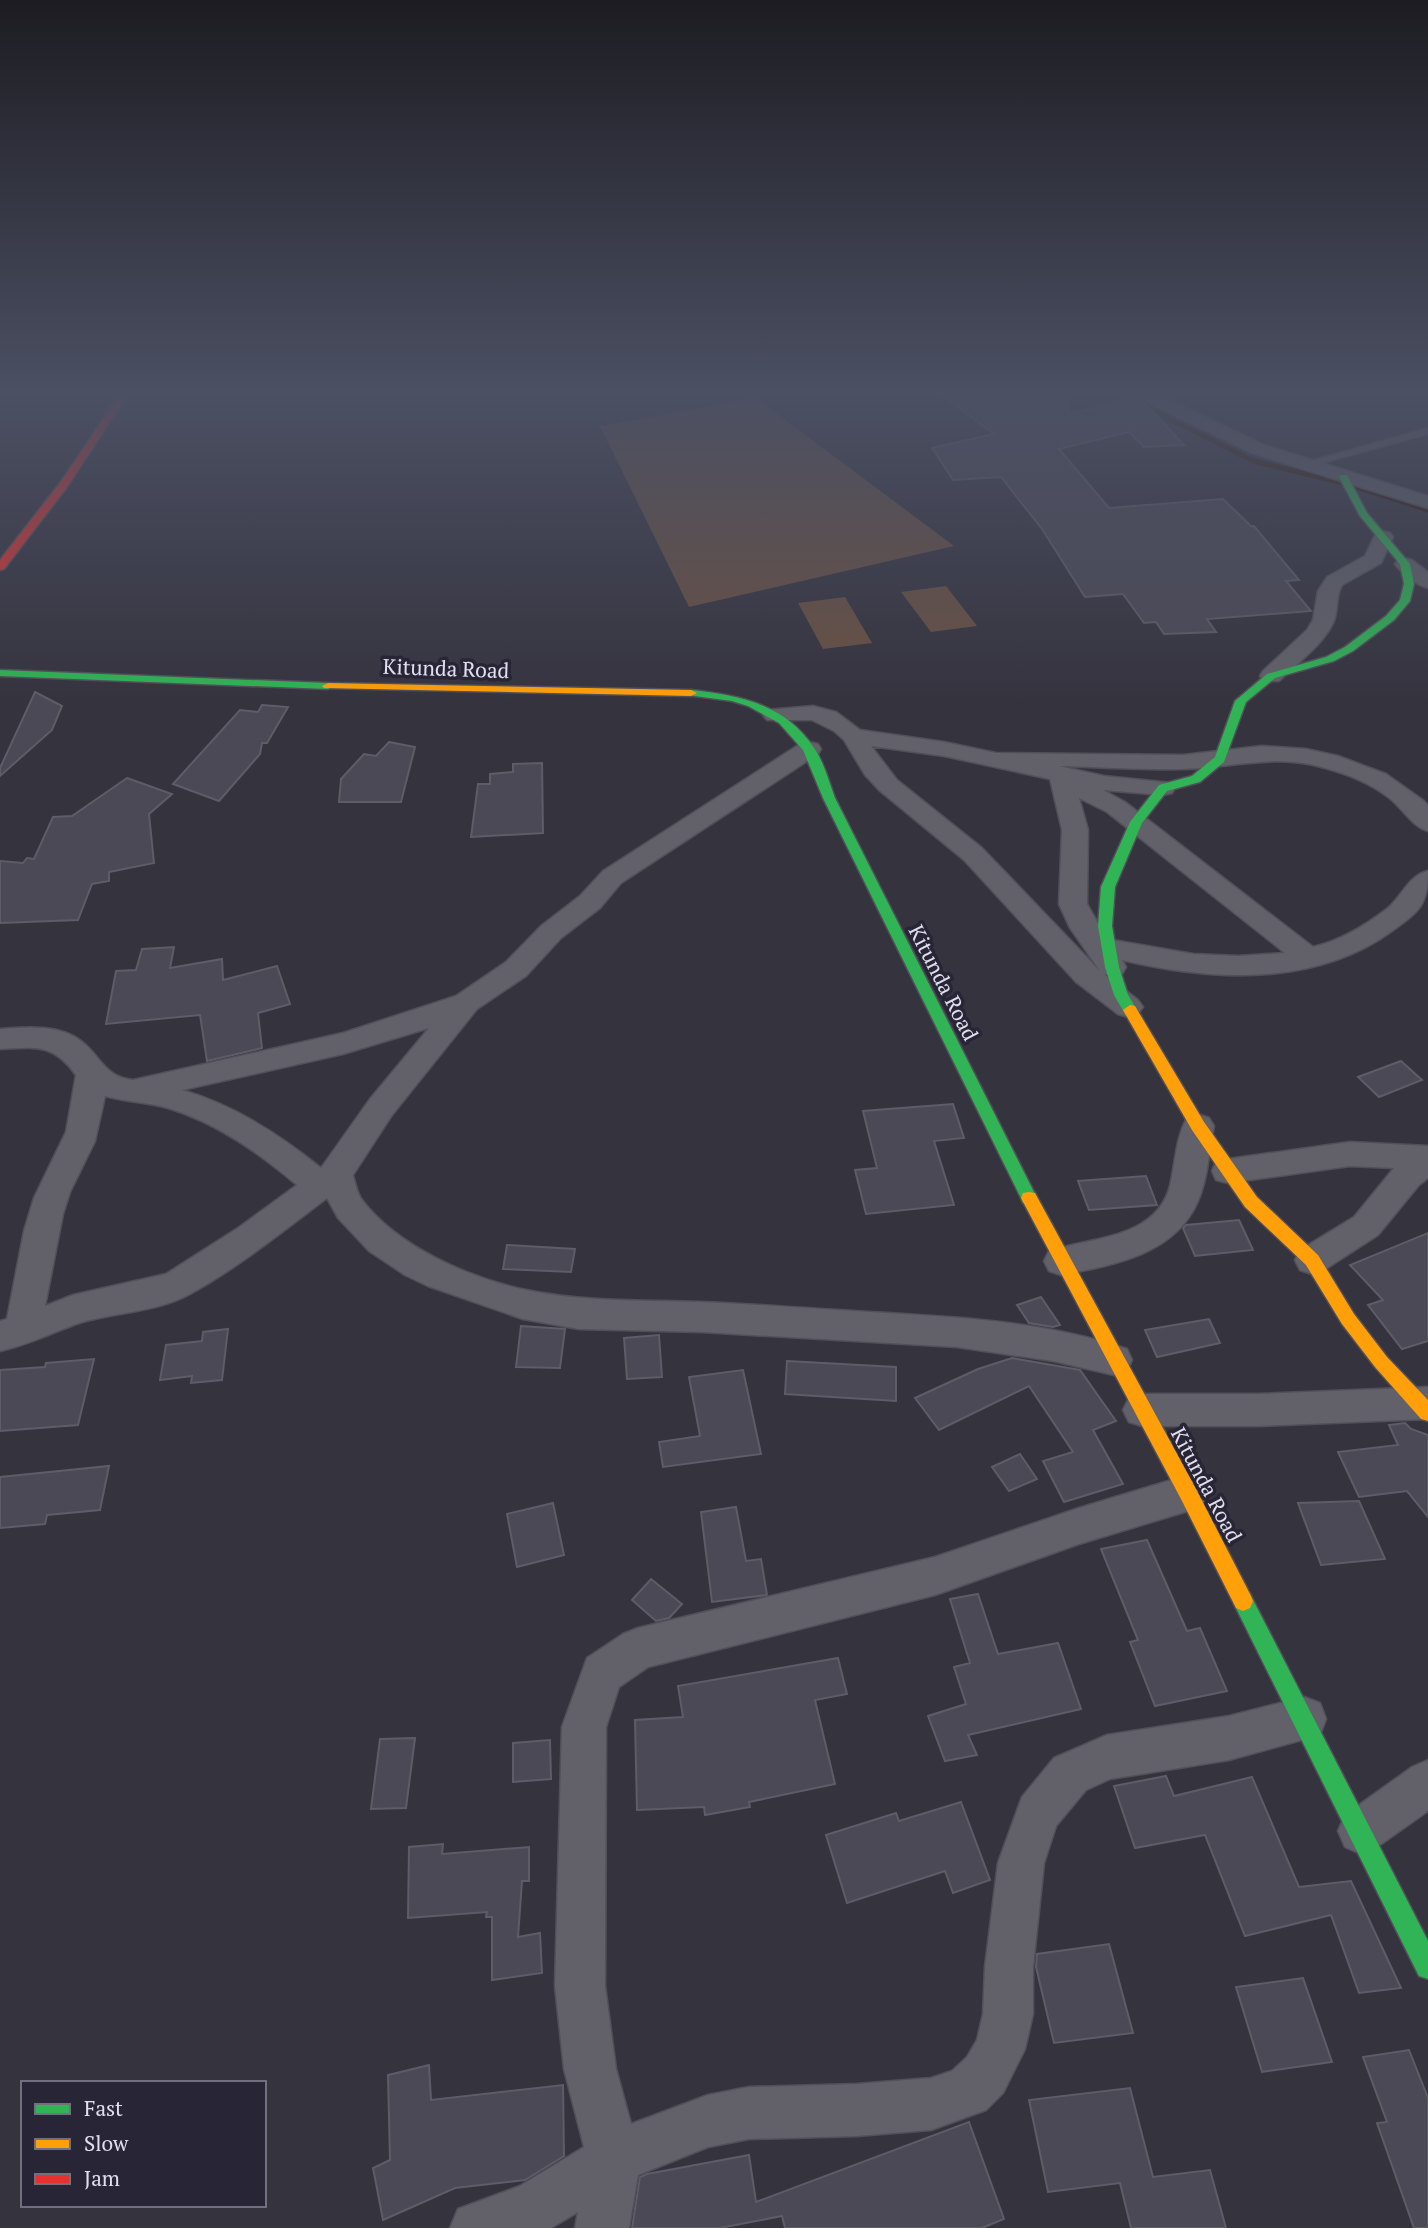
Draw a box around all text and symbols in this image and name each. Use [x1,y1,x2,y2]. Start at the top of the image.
street label: Kitunda Road [382,652,510,684]
street label: Kitunda Road [903,920,985,1046]
street label: Kitunda Road [1165,1422,1249,1547]
legend [21,2081,266,2207]
text: Fast [84,2094,123,2122]
text: Slow [84,2129,129,2157]
text: Jam [84,2164,120,2192]

